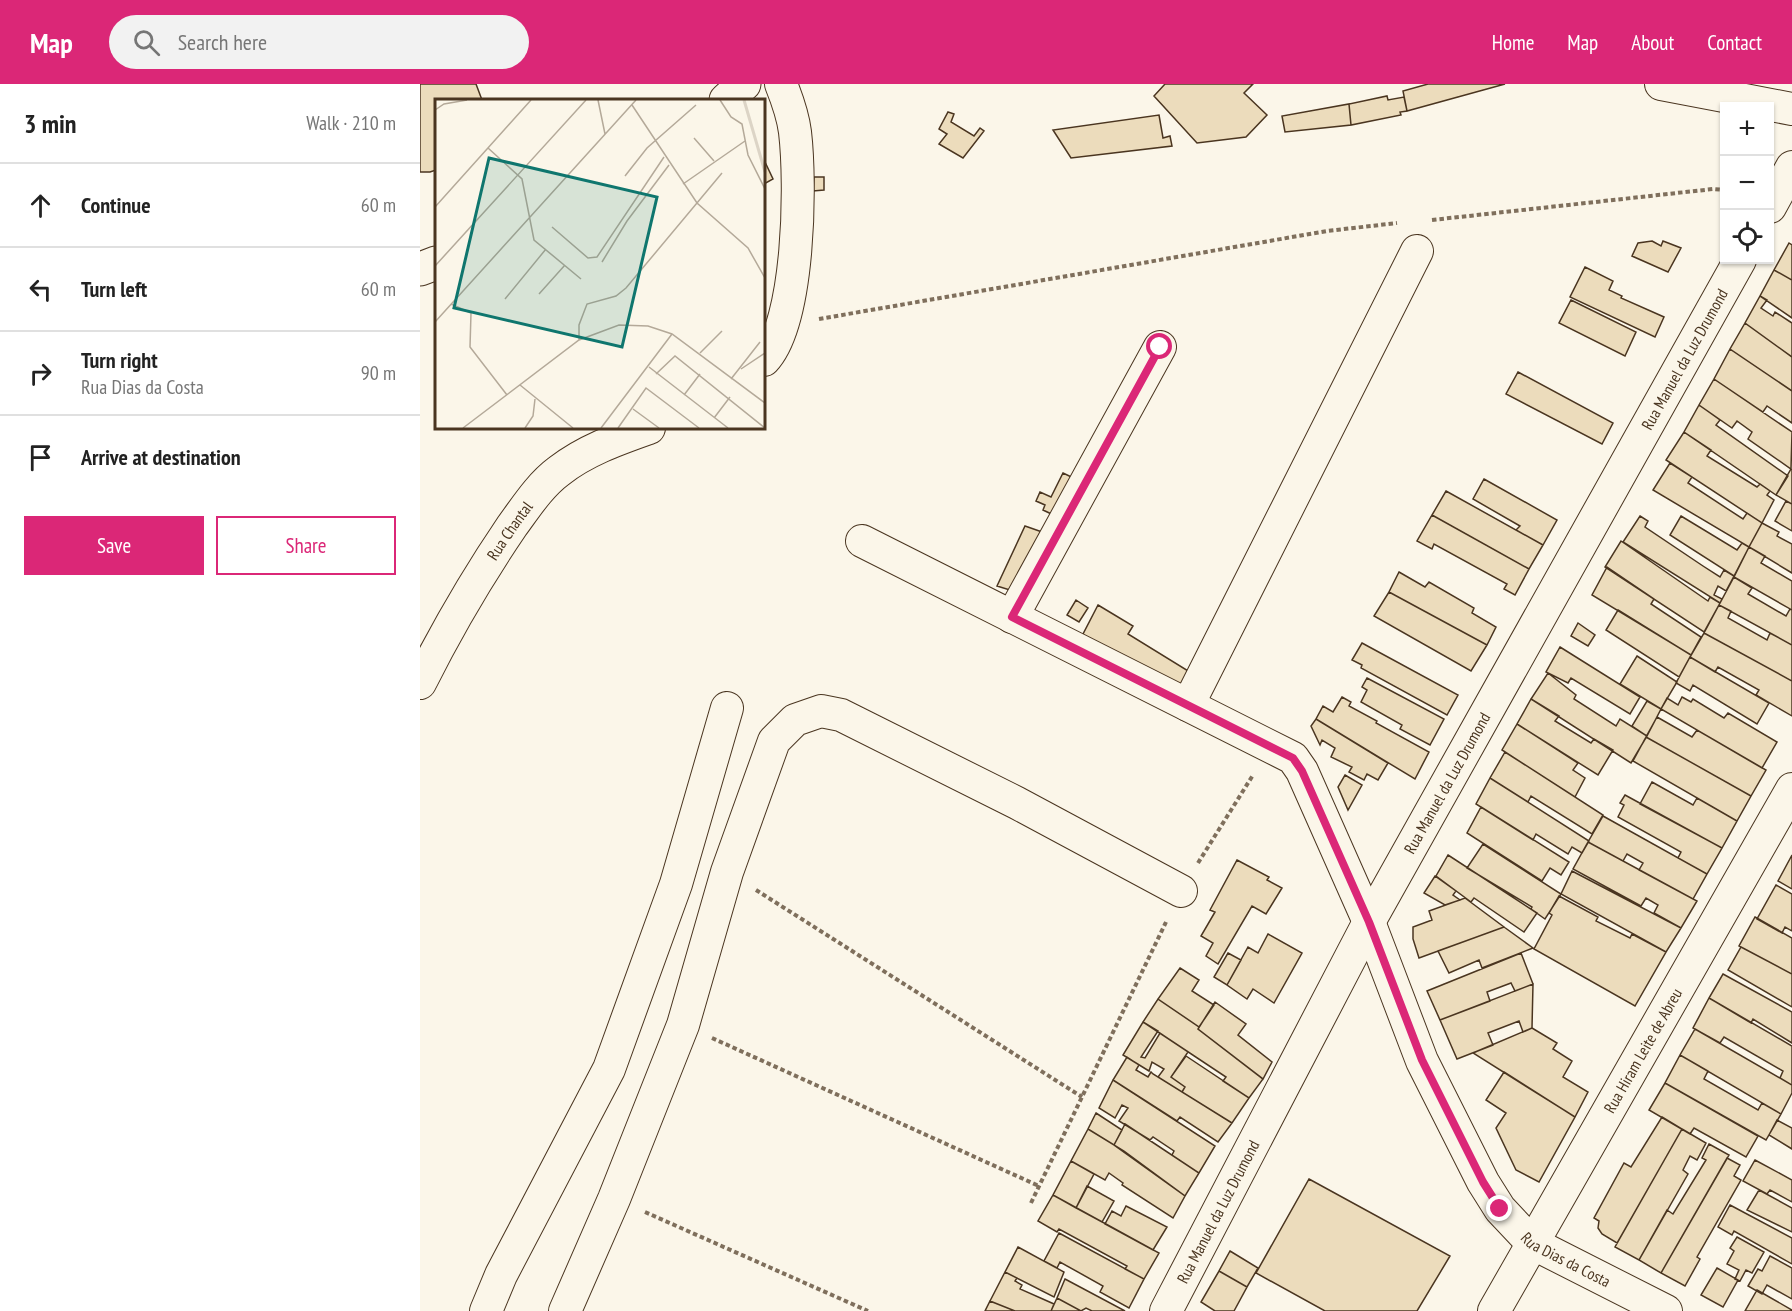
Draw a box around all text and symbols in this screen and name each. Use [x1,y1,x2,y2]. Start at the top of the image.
search box [109,15,529,69]
text: Map [30,24,73,61]
icon: search [130,26,163,59]
text: Search here [178,28,267,56]
text: Home [1492,29,1534,56]
text: Map [1567,29,1598,56]
text: About [1631,29,1674,56]
text: Contact [1707,29,1762,56]
inset map [435,99,765,429]
map controls [1720,102,1774,264]
button: + [1720,102,1774,156]
text: 3 min [24,107,77,140]
text: Walk · 210 m [306,110,396,136]
button: − [1720,156,1774,210]
icon: ahead [24,189,57,222]
text: Continue [81,191,151,219]
text: 60 m [361,192,396,218]
button: locate [1720,210,1774,264]
icon: left [24,273,57,306]
text: Turn left [81,275,147,303]
text: 60 m [361,276,396,302]
street label: Rua Manuel da Luz Drumond [1637,285,1732,433]
route start [1146,333,1172,359]
text: Turn right [81,346,158,374]
icon: right [24,357,57,390]
text: 90 m [361,360,396,386]
text: Rua Dias da Costa [81,374,204,400]
icon: arrive [24,441,57,474]
text: Arrive at destination [81,443,241,471]
street label: Rua Chantal [482,497,537,564]
button: Save [24,516,204,575]
button: Share [216,516,396,575]
street label: Rua Manuel da Luz Drumond [1399,709,1494,857]
street label: Rua Hiram Leite de Abreu [1599,984,1686,1116]
street label: Rua Manuel da Luz Drumond [1172,1137,1263,1287]
route end [1486,1195,1512,1221]
street label: Rua Dias da Costa [1517,1228,1614,1291]

